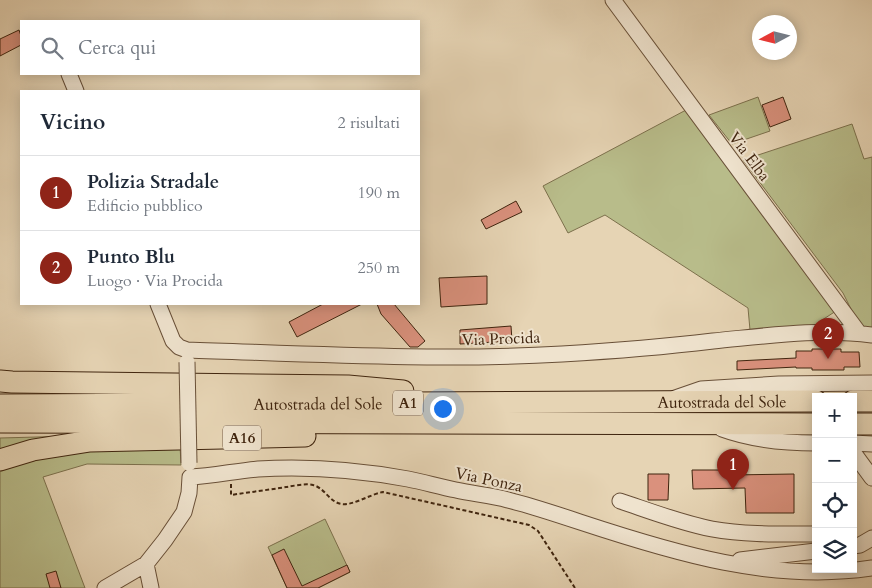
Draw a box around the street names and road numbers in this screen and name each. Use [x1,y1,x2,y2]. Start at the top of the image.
street label: Via Elba [723,127,775,186]
street label: Via Procida [461,327,541,351]
road number: A1 [393,390,423,416]
street label: Autostrada del Sole [657,391,787,414]
street label: Autostrada del Sole [253,393,383,416]
road number: A16 [223,426,261,450]
street label: Via Ponza [453,462,525,498]

